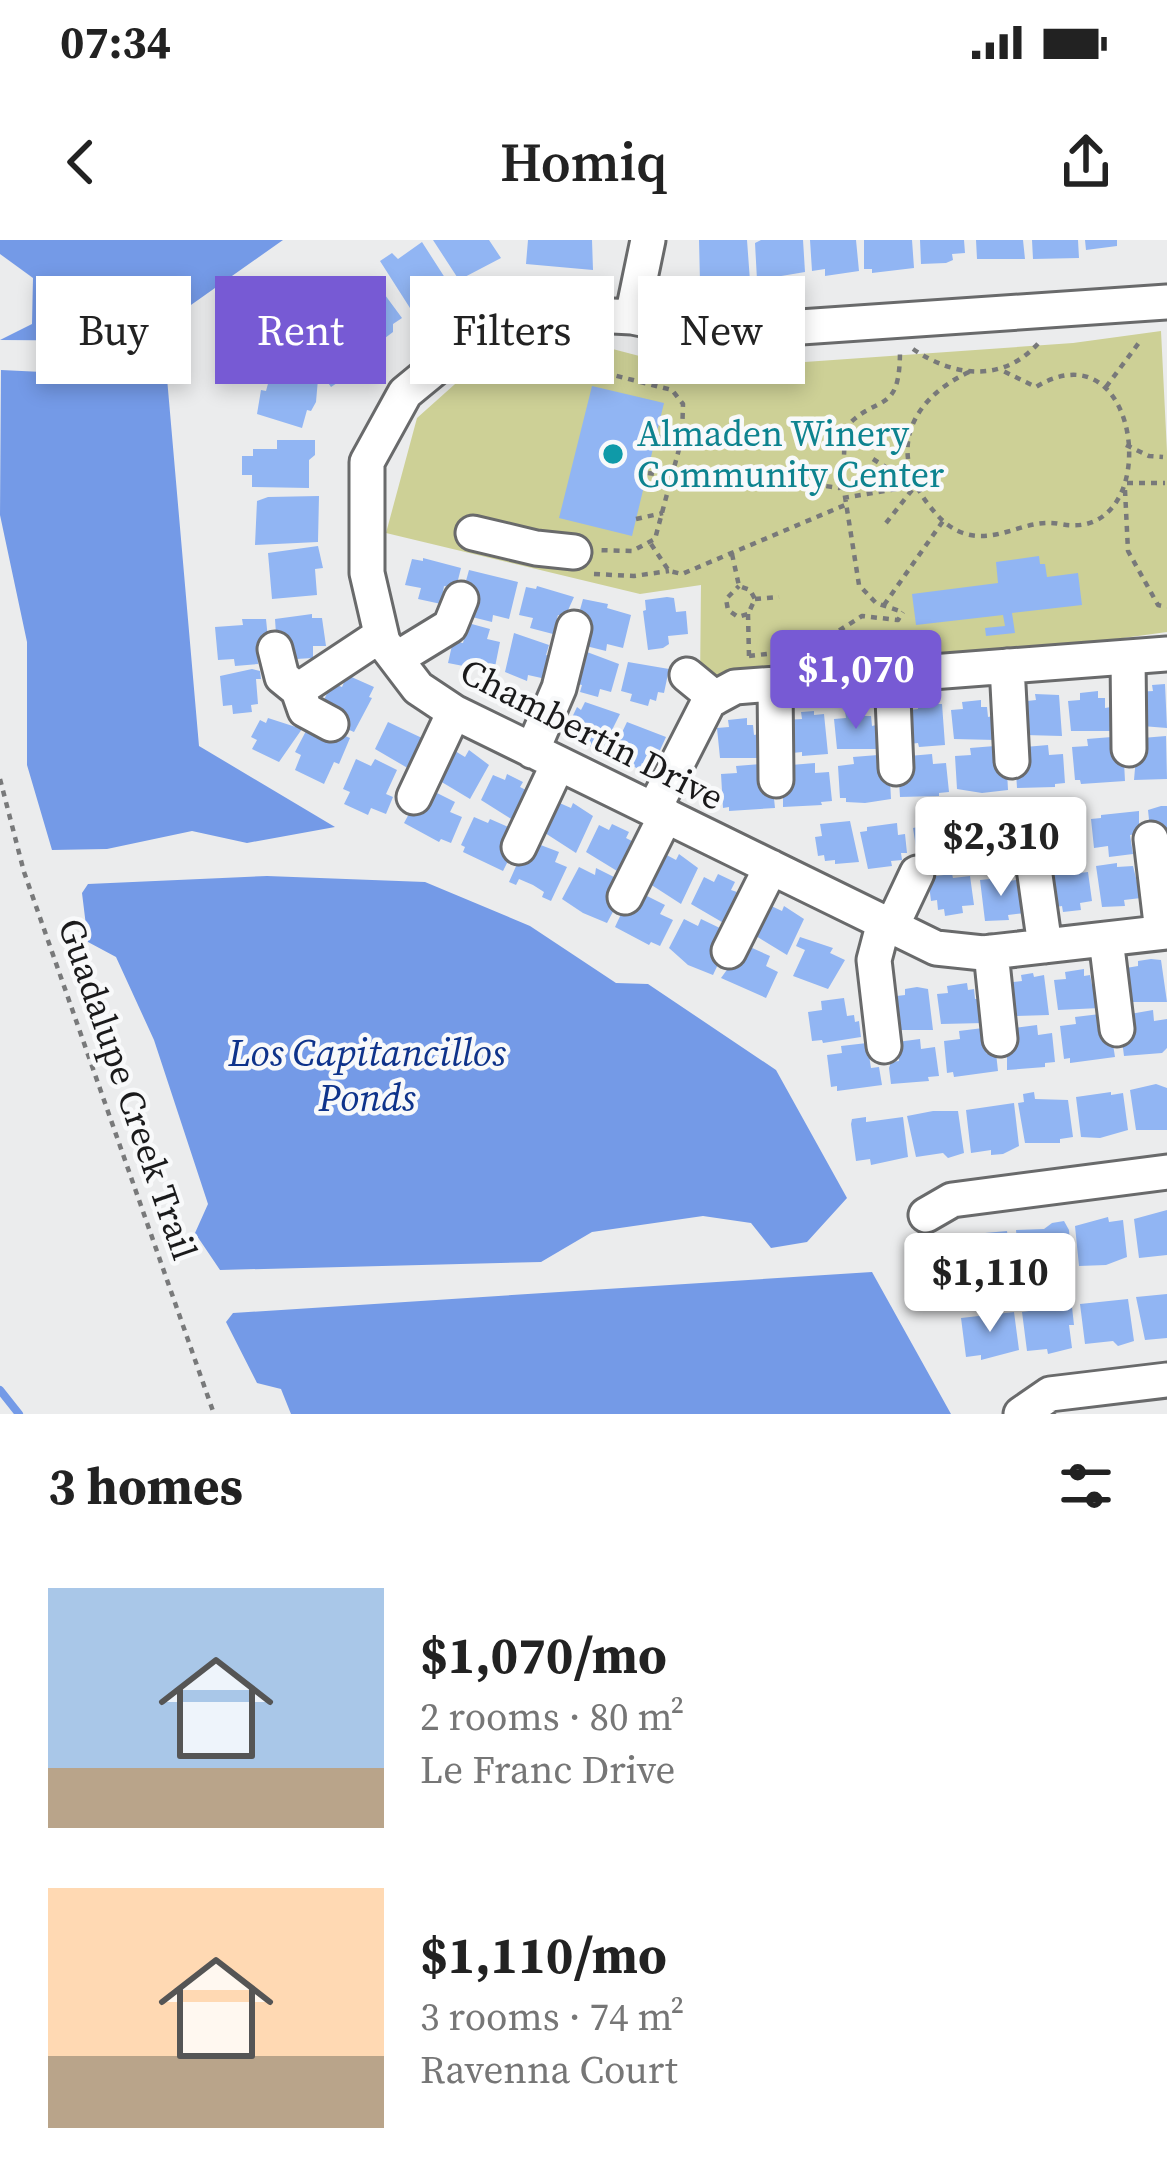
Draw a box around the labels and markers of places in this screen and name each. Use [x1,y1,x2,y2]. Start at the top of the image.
place label: Almaden Winery Community Center [637,409,944,499]
marker: Almaden Winery Community Center [600,441,626,467]
pin: $1,070 [758,630,954,732]
pin: $2,310 [903,797,1099,899]
pin: $1,110 [892,1233,1088,1335]

